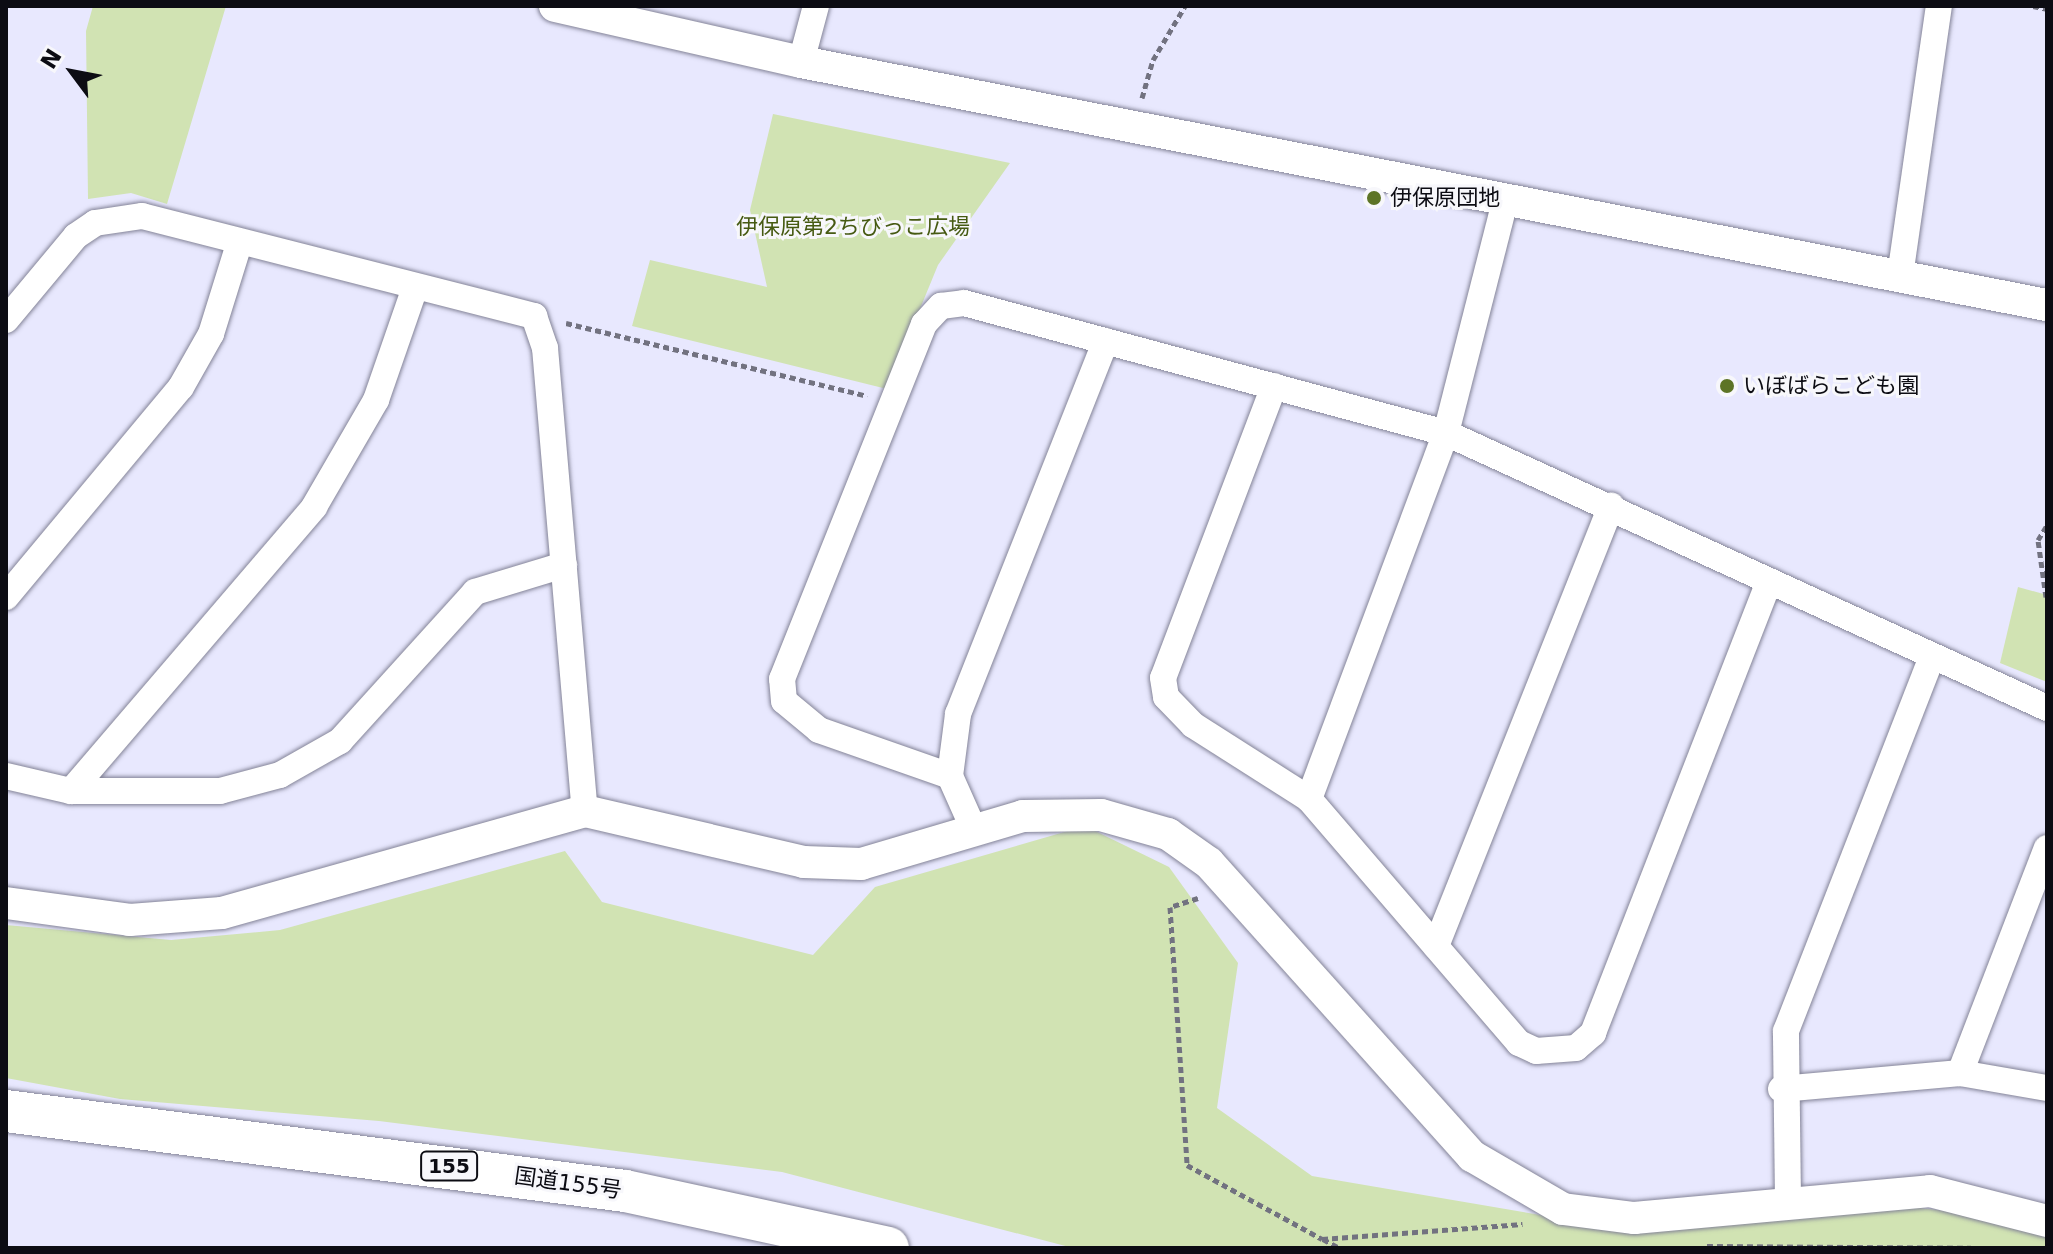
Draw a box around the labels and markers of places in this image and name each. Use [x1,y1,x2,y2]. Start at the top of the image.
place label: 伊保原団地 [1390,185,1500,211]
marker: 伊保原団地 [1365,189,1383,207]
place label: いぼばらこども園 [1743,373,1919,399]
marker: いぼばらこども園 [1718,377,1736,395]

